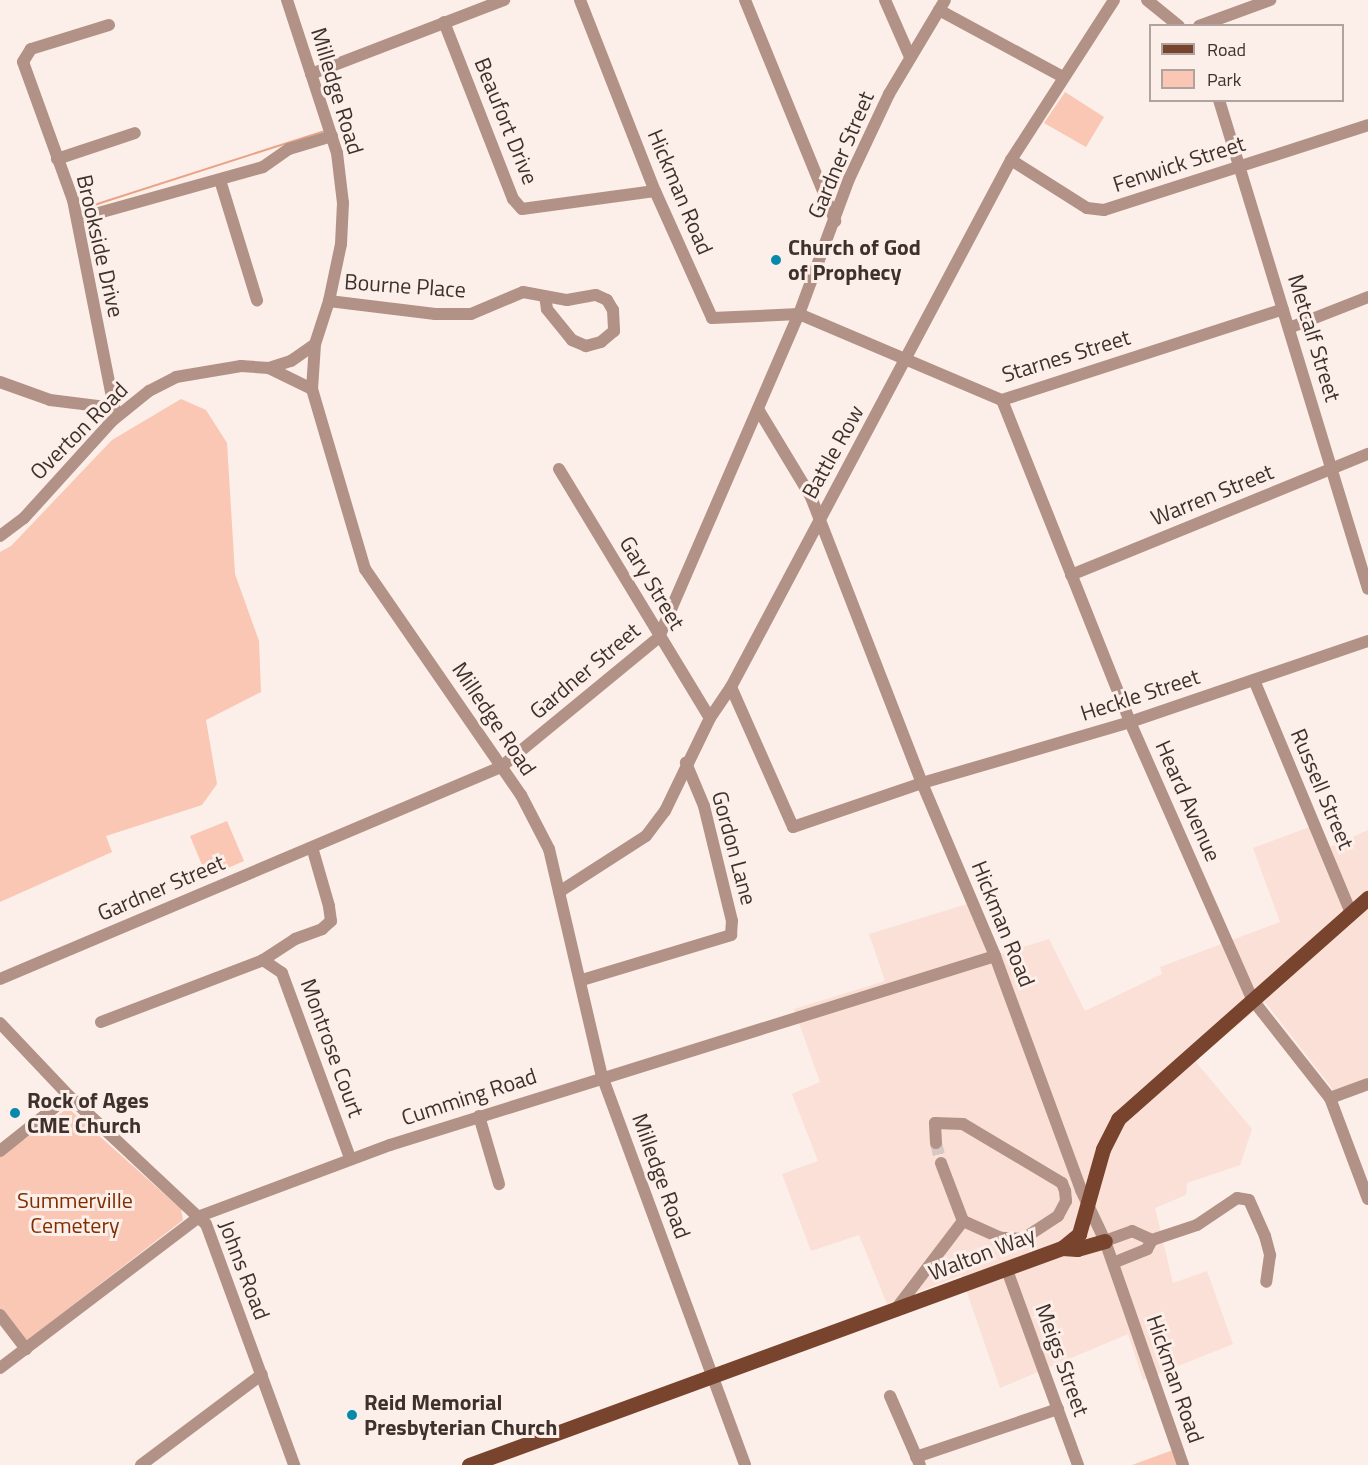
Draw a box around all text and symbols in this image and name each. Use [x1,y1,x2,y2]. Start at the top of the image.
street label: Milledge Road [305,24,369,158]
legend [1149,24,1344,102]
text: Road [1207,36,1246,63]
street label: Beaufort Drive [469,54,543,188]
text: Park [1207,66,1241,93]
street label: Gardner Street [802,87,880,223]
street label: Hickman Road [642,125,718,259]
street label: Fenwick Street [1110,130,1248,198]
street label: Brookside Drive [71,172,129,320]
place label: Church of God of Prophecy [788,234,921,286]
marker: Church of God of Prophecy [769,253,783,267]
street label: Bourne Place [343,269,467,303]
street label: Metcalf Street [1282,271,1346,405]
street label: Starnes Street [999,324,1133,388]
street label: Overton Road [25,377,133,485]
street label: Battle Row [797,401,869,503]
street label: Warren Street [1147,458,1277,532]
street label: Gary Street [614,531,690,635]
street label: Gardner Street [525,617,645,725]
street label: Milledge Road [446,657,542,781]
street label: Heckle Street [1077,663,1203,727]
street label: Russell Street [1285,725,1359,853]
street label: Heard Avenue [1150,736,1226,866]
street label: Gordon Lane [706,788,762,908]
street label: Gardner Street [93,849,229,927]
street label: Hickman Road [966,857,1040,991]
street label: Montrose Court [295,975,369,1121]
street label: Cumming Road [398,1063,540,1131]
place label: Rock of Ages CME Church [27,1087,149,1138]
marker: Rock of Ages CME Church [8,1106,22,1120]
street label: Milledge Road [626,1110,696,1242]
park label: Summerville Cemetery [17,1187,133,1238]
street label: Johns Road [213,1217,275,1323]
street label: Walton Way [925,1222,1039,1286]
street label: Meigs Street [1030,1300,1094,1420]
street label: Hickman Road [1141,1312,1209,1446]
place label: Reid Memorial Presbyterian Church [364,1389,557,1440]
marker: Reid Memorial Presbyterian Church [345,1408,359,1422]

